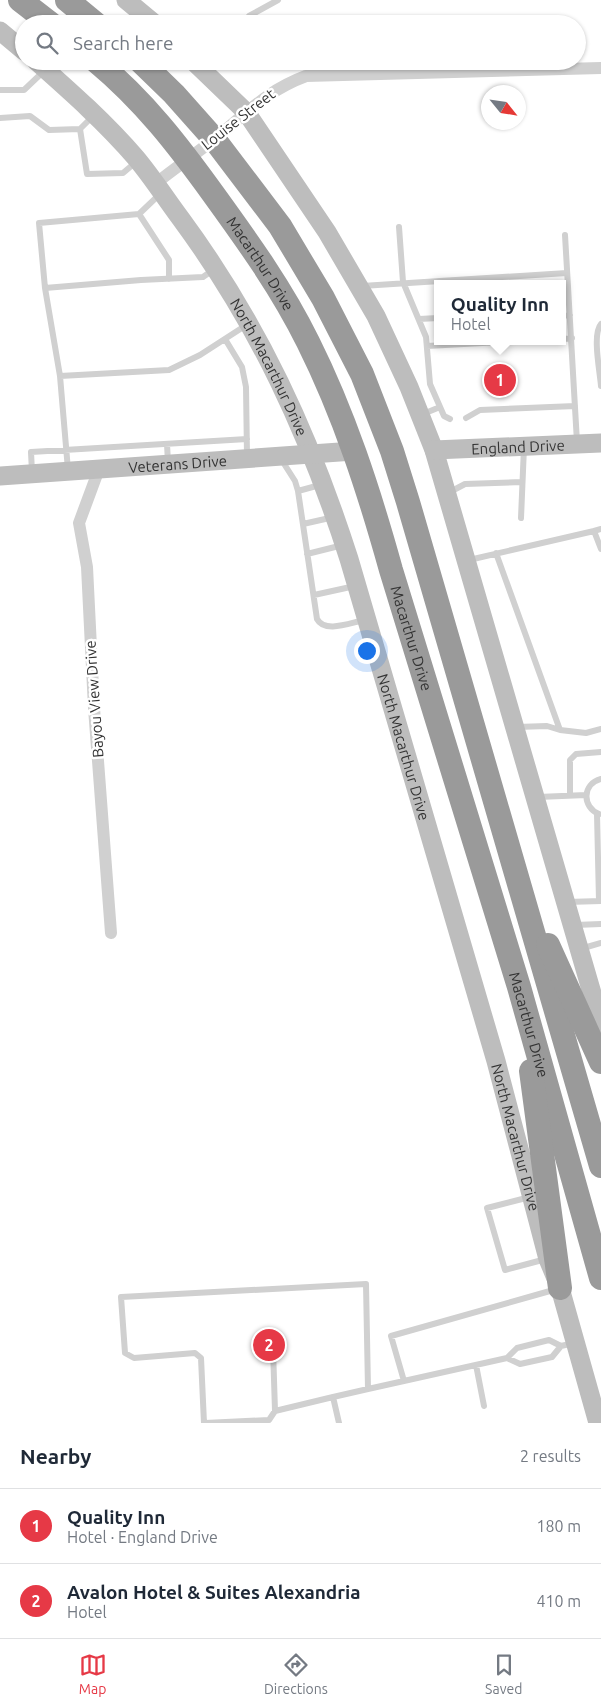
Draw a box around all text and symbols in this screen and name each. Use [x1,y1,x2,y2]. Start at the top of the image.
search box [15,15,586,70]
icon: search [33,29,61,57]
text: Search here [73,32,173,54]
street label: Louise Street [198,85,278,153]
north arrow [481,85,526,130]
street label: Macarthur Drive [224,213,298,313]
popup [434,280,566,345]
text: Quality Inn [451,293,549,315]
street label: North Macarthur Drive [227,295,311,438]
text: Hotel [451,315,491,333]
pin: 1 [484,361,516,399]
street label: England Drive [471,436,565,457]
street label: Veterans Drive [128,452,227,475]
street label: Macarthur Drive [388,584,436,693]
your location [354,638,380,664]
street label: Bayou View Drive [81,640,107,758]
street label: North Macarthur Drive [375,672,434,822]
street label: Macarthur Drive [506,970,553,1079]
street label: North Macarthur Drive [488,1062,544,1213]
pin: 2 [253,1326,285,1364]
text: Nearby [20,1444,91,1468]
text: 2 results [520,1447,581,1465]
text: Quality Inn [67,1506,165,1528]
text: 1 [31,1517,41,1535]
text: 180 m [536,1517,581,1535]
text: Hotel · England Drive [67,1528,218,1546]
text: Avalon Hotel & Suites Alexandria [67,1581,361,1603]
text: 2 [31,1592,41,1610]
text: 410 m [536,1592,581,1610]
text: Hotel [67,1603,107,1621]
tab: Map [79,1651,107,1697]
tab: Directions [264,1651,328,1697]
tab: Saved [485,1651,522,1697]

